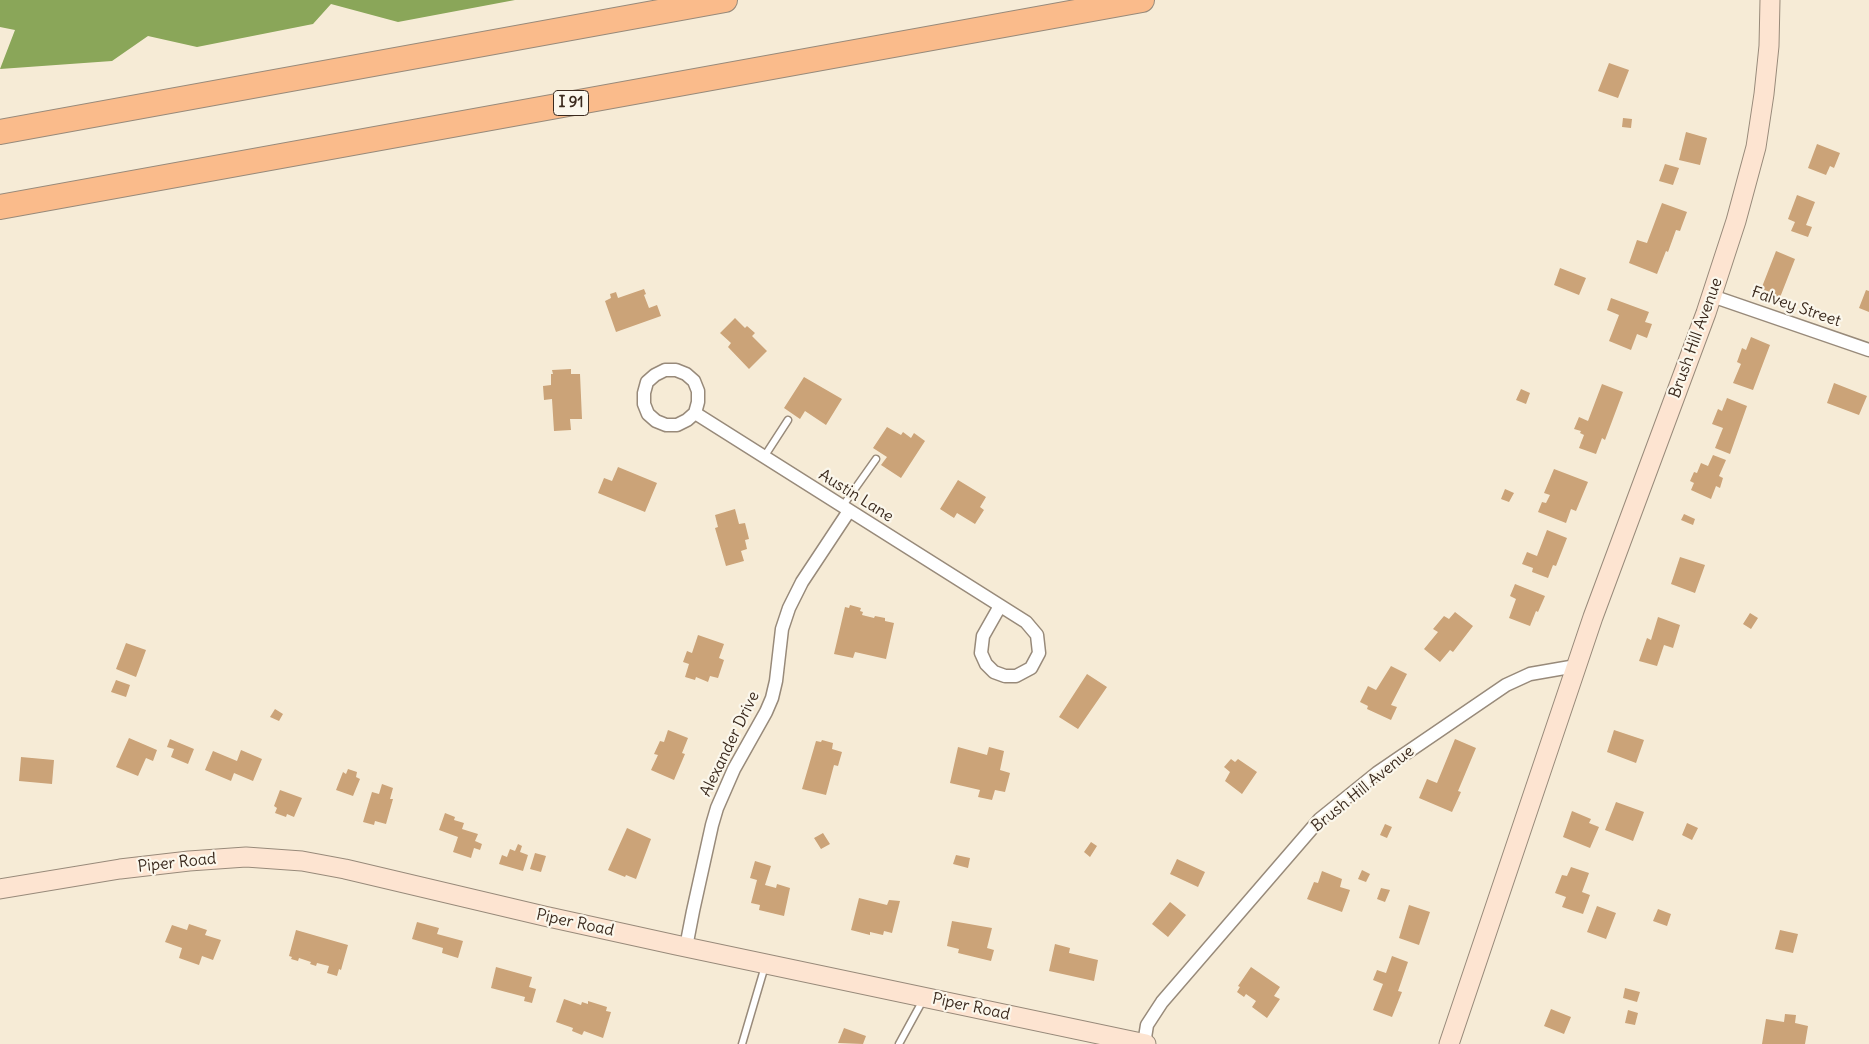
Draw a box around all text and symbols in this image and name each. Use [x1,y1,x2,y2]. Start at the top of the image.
road number: I 91 [554,90,588,116]
street label: Brush Hill Avenue [1665,275,1727,401]
street label: Falvey Street [1749,283,1843,331]
street label: Austin Lane [815,465,897,527]
street label: Alexander Drive [696,688,764,800]
street label: Brush Hill Avenue [1308,742,1418,836]
street label: Piper Road [137,849,217,877]
street label: Piper Road [534,905,616,941]
street label: Piper Road [930,989,1012,1025]

